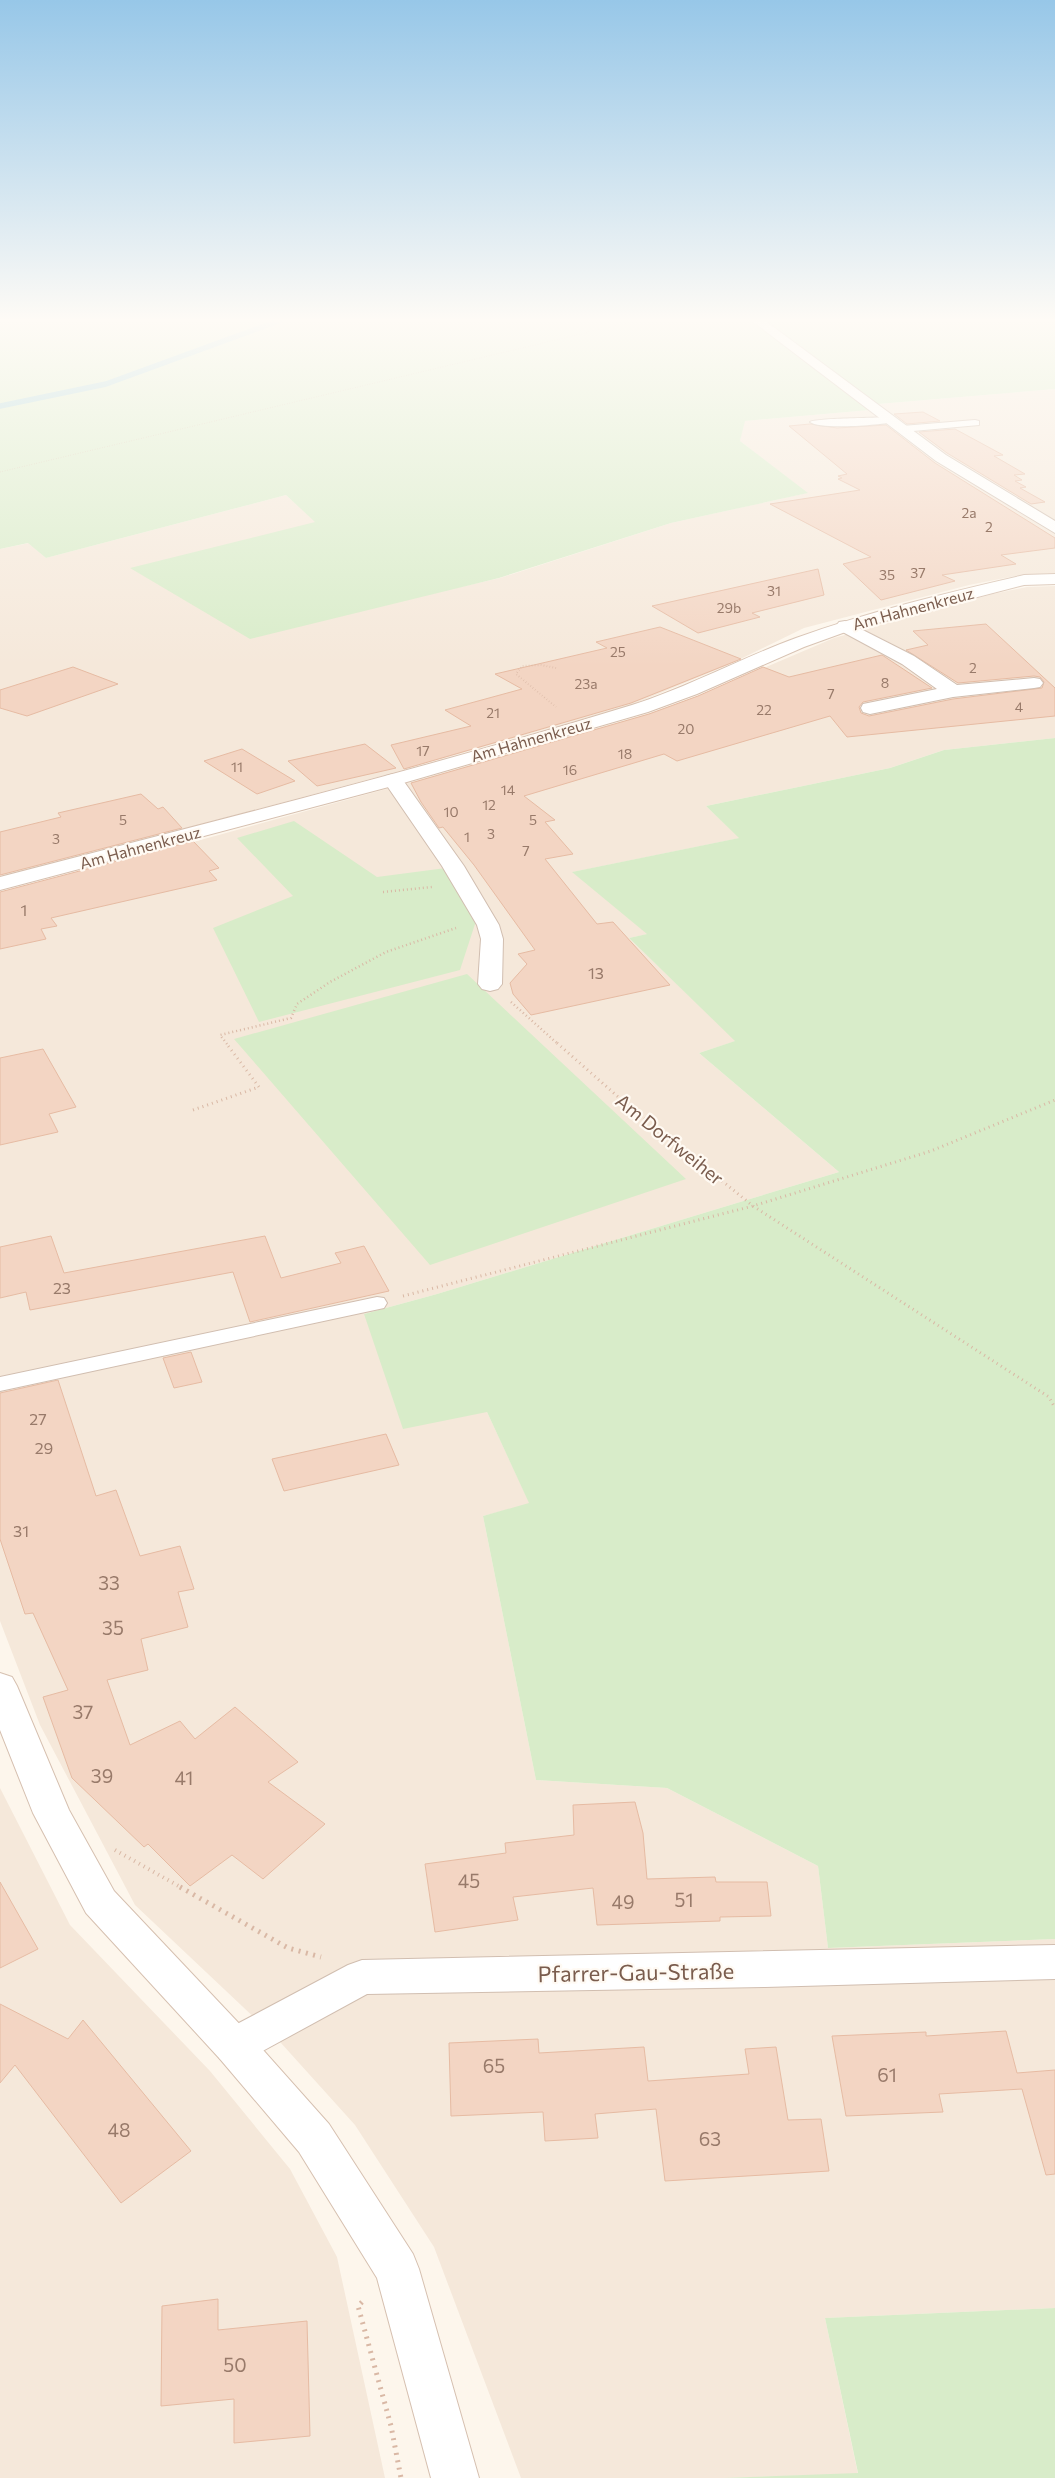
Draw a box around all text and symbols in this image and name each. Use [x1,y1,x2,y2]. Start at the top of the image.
house number: 2a [961,504,977,521]
house number: 2 [985,518,993,535]
house number: 37 [910,564,926,581]
house number: 35 [879,566,895,583]
house number: 31 [767,582,781,599]
street label: Am Hahnenkreuz [850,583,976,633]
house number: 29b [717,599,741,616]
house number: 25 [610,643,626,660]
house number: 2 [969,659,977,676]
house number: 8 [881,674,889,691]
house number: 23a [574,675,598,692]
house number: 7 [827,685,835,702]
house number: 4 [1015,698,1024,715]
house number: 22 [756,701,772,718]
house number: 21 [486,704,500,721]
street label: Am Hahnenkreuz [469,713,593,765]
house number: 20 [678,720,694,737]
house number: 17 [416,742,430,759]
house number: 18 [618,745,632,762]
house number: 11 [231,758,243,775]
house number: 16 [563,761,577,778]
house number: 14 [501,781,516,798]
house number: 12 [482,796,496,813]
house number: 10 [443,803,459,820]
house number: 5 [119,811,127,828]
house number: 5 [529,811,537,828]
street label: Am Hahnenkreuz [77,822,203,872]
house number: 3 [487,825,495,842]
house number: 1 [464,828,470,845]
house number: 3 [52,830,60,847]
house number: 7 [522,842,530,859]
house number: 1 [21,900,27,919]
house number: 13 [588,963,604,982]
street label: Am Dorfweiher [611,1089,729,1190]
house number: 23 [53,1278,71,1297]
house number: 27 [29,1409,47,1428]
house number: 29 [35,1438,53,1457]
house number: 31 [13,1521,29,1540]
house number: 33 [98,1571,120,1594]
house number: 35 [102,1616,124,1639]
house number: 37 [73,1700,93,1723]
house number: 39 [91,1764,113,1787]
house number: 41 [175,1766,193,1789]
house number: 45 [458,1869,480,1892]
house number: 51 [674,1888,694,1911]
house number: 49 [612,1890,634,1913]
street label: Pfarrer-Gau-Straße [537,1957,735,1987]
house number: 65 [483,2054,505,2077]
house number: 61 [877,2063,897,2086]
house number: 48 [108,2118,130,2141]
house number: 63 [699,2127,721,2150]
house number: 50 [223,2353,247,2376]

